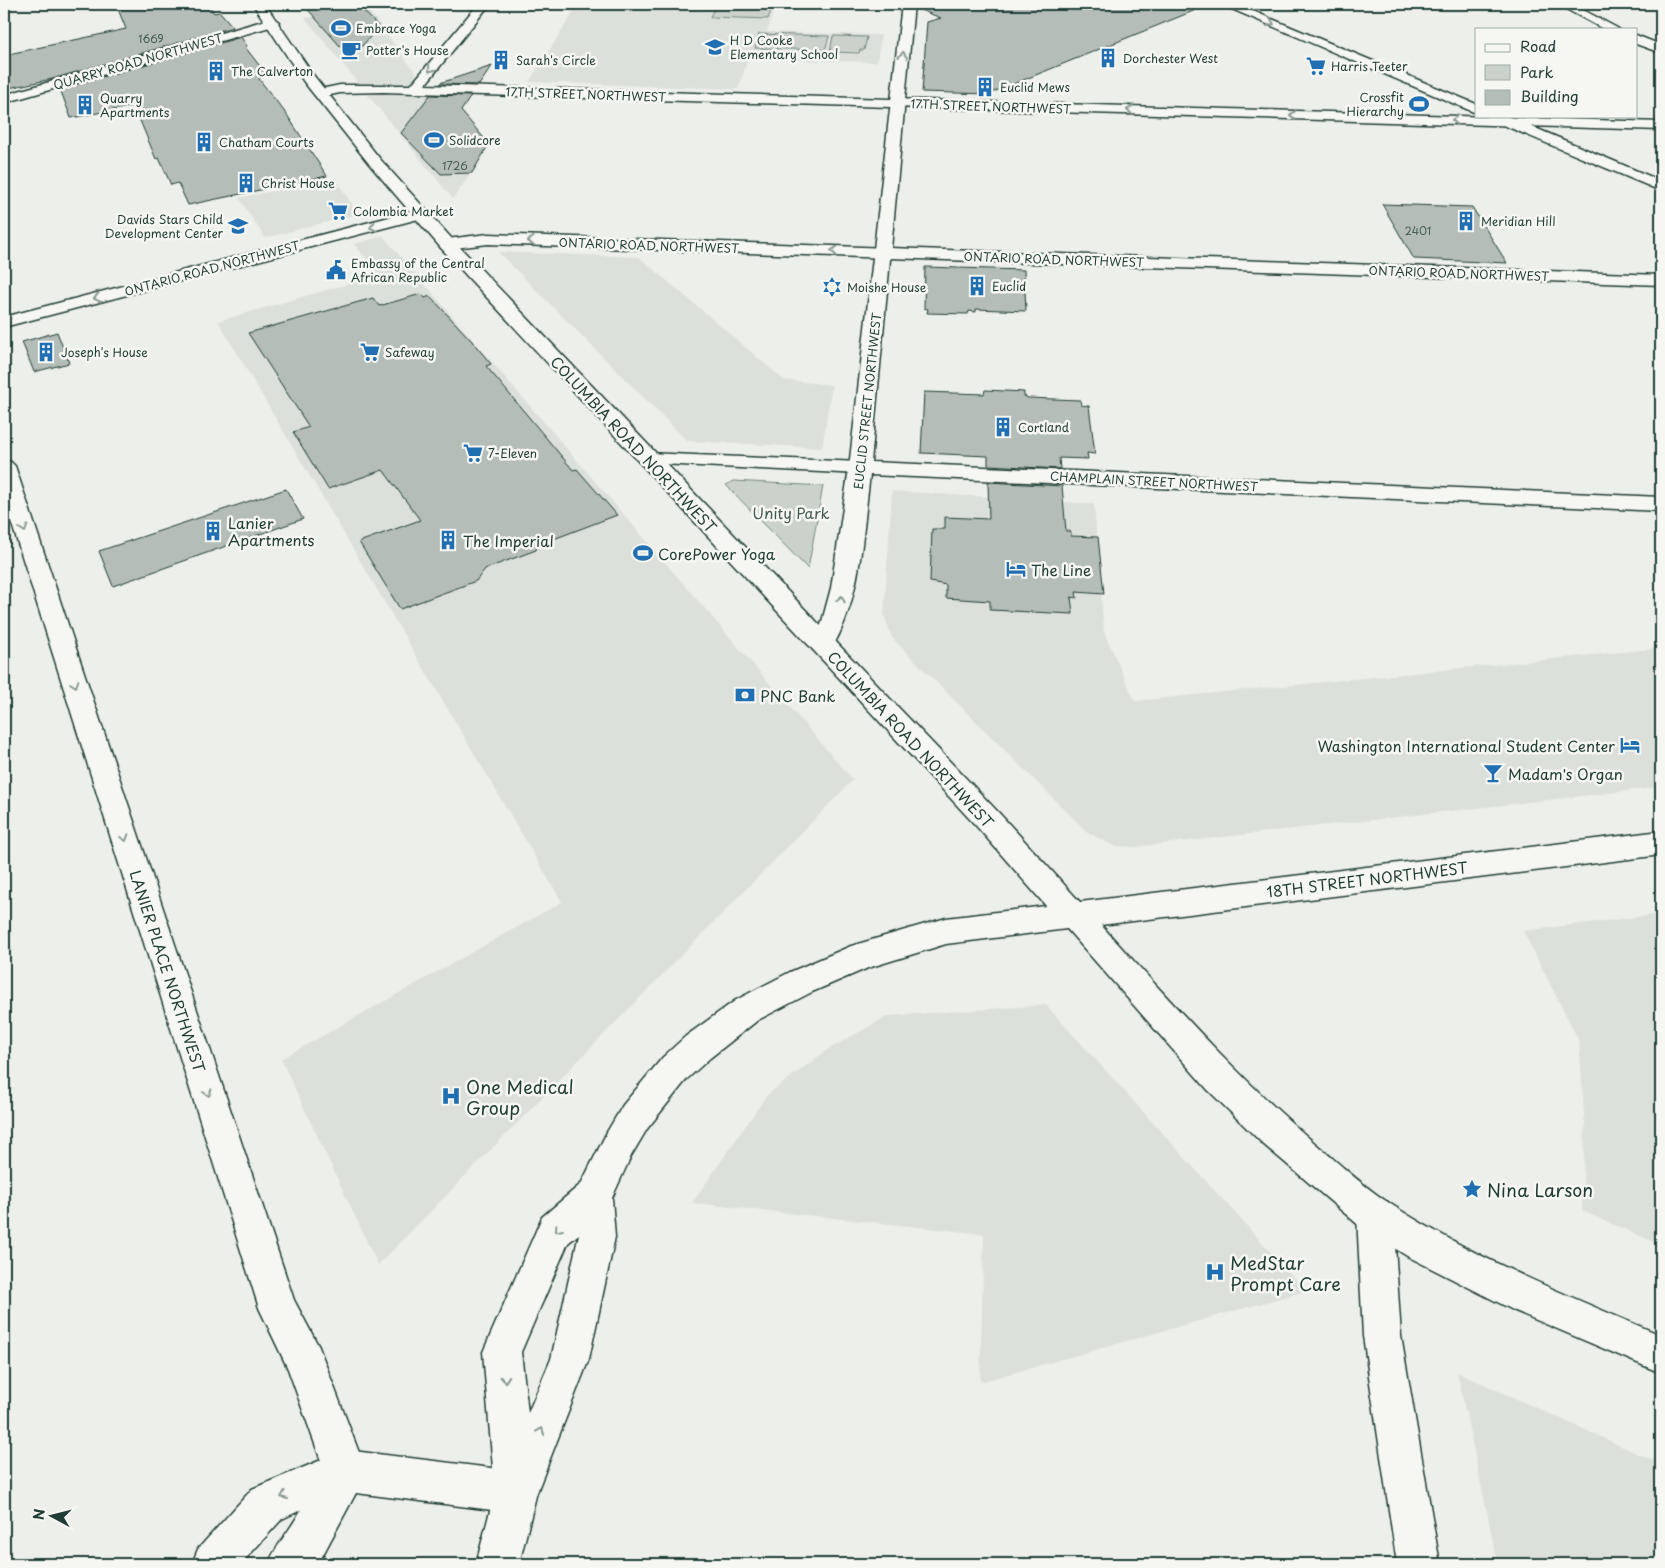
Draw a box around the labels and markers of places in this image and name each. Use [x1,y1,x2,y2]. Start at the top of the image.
sports icon: Embrace Yoga [330,17,352,39]
place label: Embrace Yoga [356,19,437,37]
place label: H D Cooke Elementary School [730,31,838,63]
school or university icon: H D Cooke Elementary School [704,36,726,58]
cafe icon: Potter's House [340,39,362,61]
place label: Potter's House [366,41,449,59]
building icon: Dorchester West [1097,47,1119,69]
building icon: Sarah's Circle [490,49,512,71]
place label: Dorchester West [1123,49,1218,67]
place label: Sarah's Circle [516,51,596,69]
supermarket icon: Harris Teeter [1305,55,1327,77]
place label: Harris Teeter [1331,57,1408,75]
building icon: The Calverton [205,60,227,82]
place label: The Calverton [231,62,313,80]
building icon: Euclid Mews [974,76,996,98]
place label: Euclid Mews [1000,78,1070,96]
place label: Crossfit Hierarchy [1347,88,1404,120]
place label: Quarry Apartments [100,89,170,121]
sports icon: Crossfit Hierarchy [1408,93,1430,115]
building icon: Quarry Apartments [74,94,96,116]
sports icon: Solidcore [423,129,445,151]
building icon: Chatham Courts [193,131,215,153]
place label: Solidcore [449,131,501,149]
place label: Chatham Courts [219,133,314,151]
building icon: Christ House [235,172,257,194]
place label: Christ House [261,174,335,192]
supermarket icon: Colombia Market [327,200,349,222]
place label: Colombia Market [353,202,454,220]
place label: Davids Stars Child Development Center [105,210,224,242]
building icon: Meridian Hill [1455,210,1477,232]
place label: Meridian Hill [1481,212,1555,230]
school or university icon: Davids Stars Child Development Center [227,215,249,237]
place label: Embassy of the Central African Republic [351,254,485,286]
public building icon: Embassy of the Central African Republic [325,259,347,281]
building icon: Euclid [966,275,988,297]
synagogue icon: Moishe House [821,276,843,298]
place label: Euclid [992,277,1026,295]
place label: Moishe House [847,278,927,296]
building icon: Joseph's House [35,341,57,363]
supermarket icon: Safeway [359,341,381,363]
place label: Joseph's House [61,343,148,361]
place label: Safeway [385,343,434,361]
building icon: Cortland [992,416,1014,438]
place label: Cortland [1018,418,1070,436]
supermarket icon: 7-Eleven [462,442,484,464]
place label: 7-Eleven [488,444,537,462]
place label: Lanier Apartments [228,511,315,551]
building icon: Lanier Apartments [202,520,224,542]
building icon: The Imperial [437,529,459,551]
place label: The Imperial [463,529,554,552]
sports icon: CorePower Yoga [632,542,654,564]
place label: CorePower Yoga [658,542,776,565]
hotel icon: The Line [1005,558,1027,580]
place label: The Line [1031,558,1092,581]
bank icon: PNC Bank [734,684,756,706]
place label: PNC Bank [760,684,835,707]
place label: Washington International Student Center [1317,734,1615,757]
hotel icon: Washington International Student Center [1619,734,1641,756]
bar icon: Madam's Organ [1482,762,1504,784]
place label: Madam's Organ [1508,762,1623,785]
place label: One Medical Group [466,1073,574,1121]
hospital icon: One Medical Group [440,1085,462,1107]
place label: Nina Larson [1487,1176,1593,1203]
place icon: Nina Larson [1461,1178,1483,1200]
place label: MedStar Prompt Care [1230,1249,1341,1297]
hospital icon: MedStar Prompt Care [1204,1261,1226,1283]

